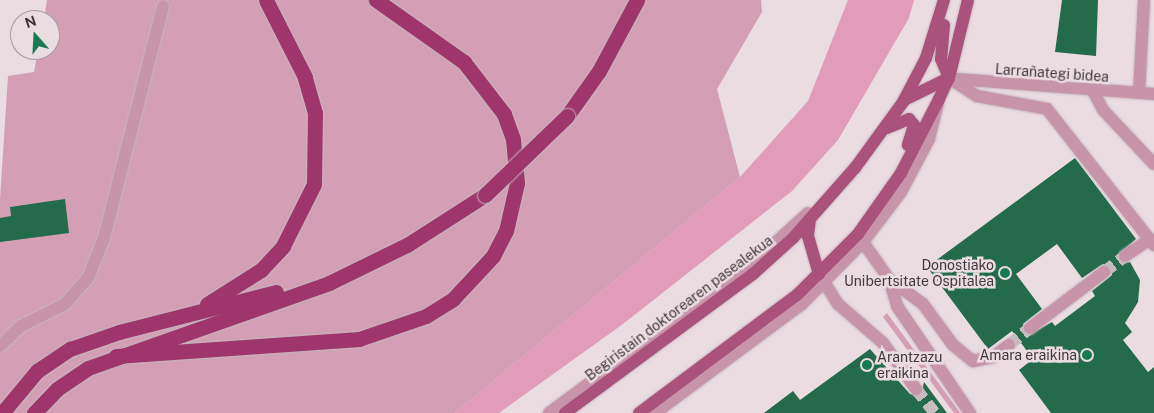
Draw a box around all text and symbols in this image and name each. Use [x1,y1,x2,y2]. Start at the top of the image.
north arrow [10,10,60,60]
text: N [23,12,38,31]
street label: Larrañategi bidea [995,61,1109,85]
street label: Begiristain doktorearen pasealekua [582,232,776,384]
place label: Donostiako Unibertsitate Ospitalea [844,257,994,290]
marker: Donostiako Unibertsitate Ospitalea [998,266,1012,280]
place label: Amara eraikina [979,347,1077,363]
place label: Arantzazu eraikina [877,349,942,382]
marker: Amara eraikina [1081,349,1093,361]
marker: Arantzazu eraikina [861,359,873,371]

